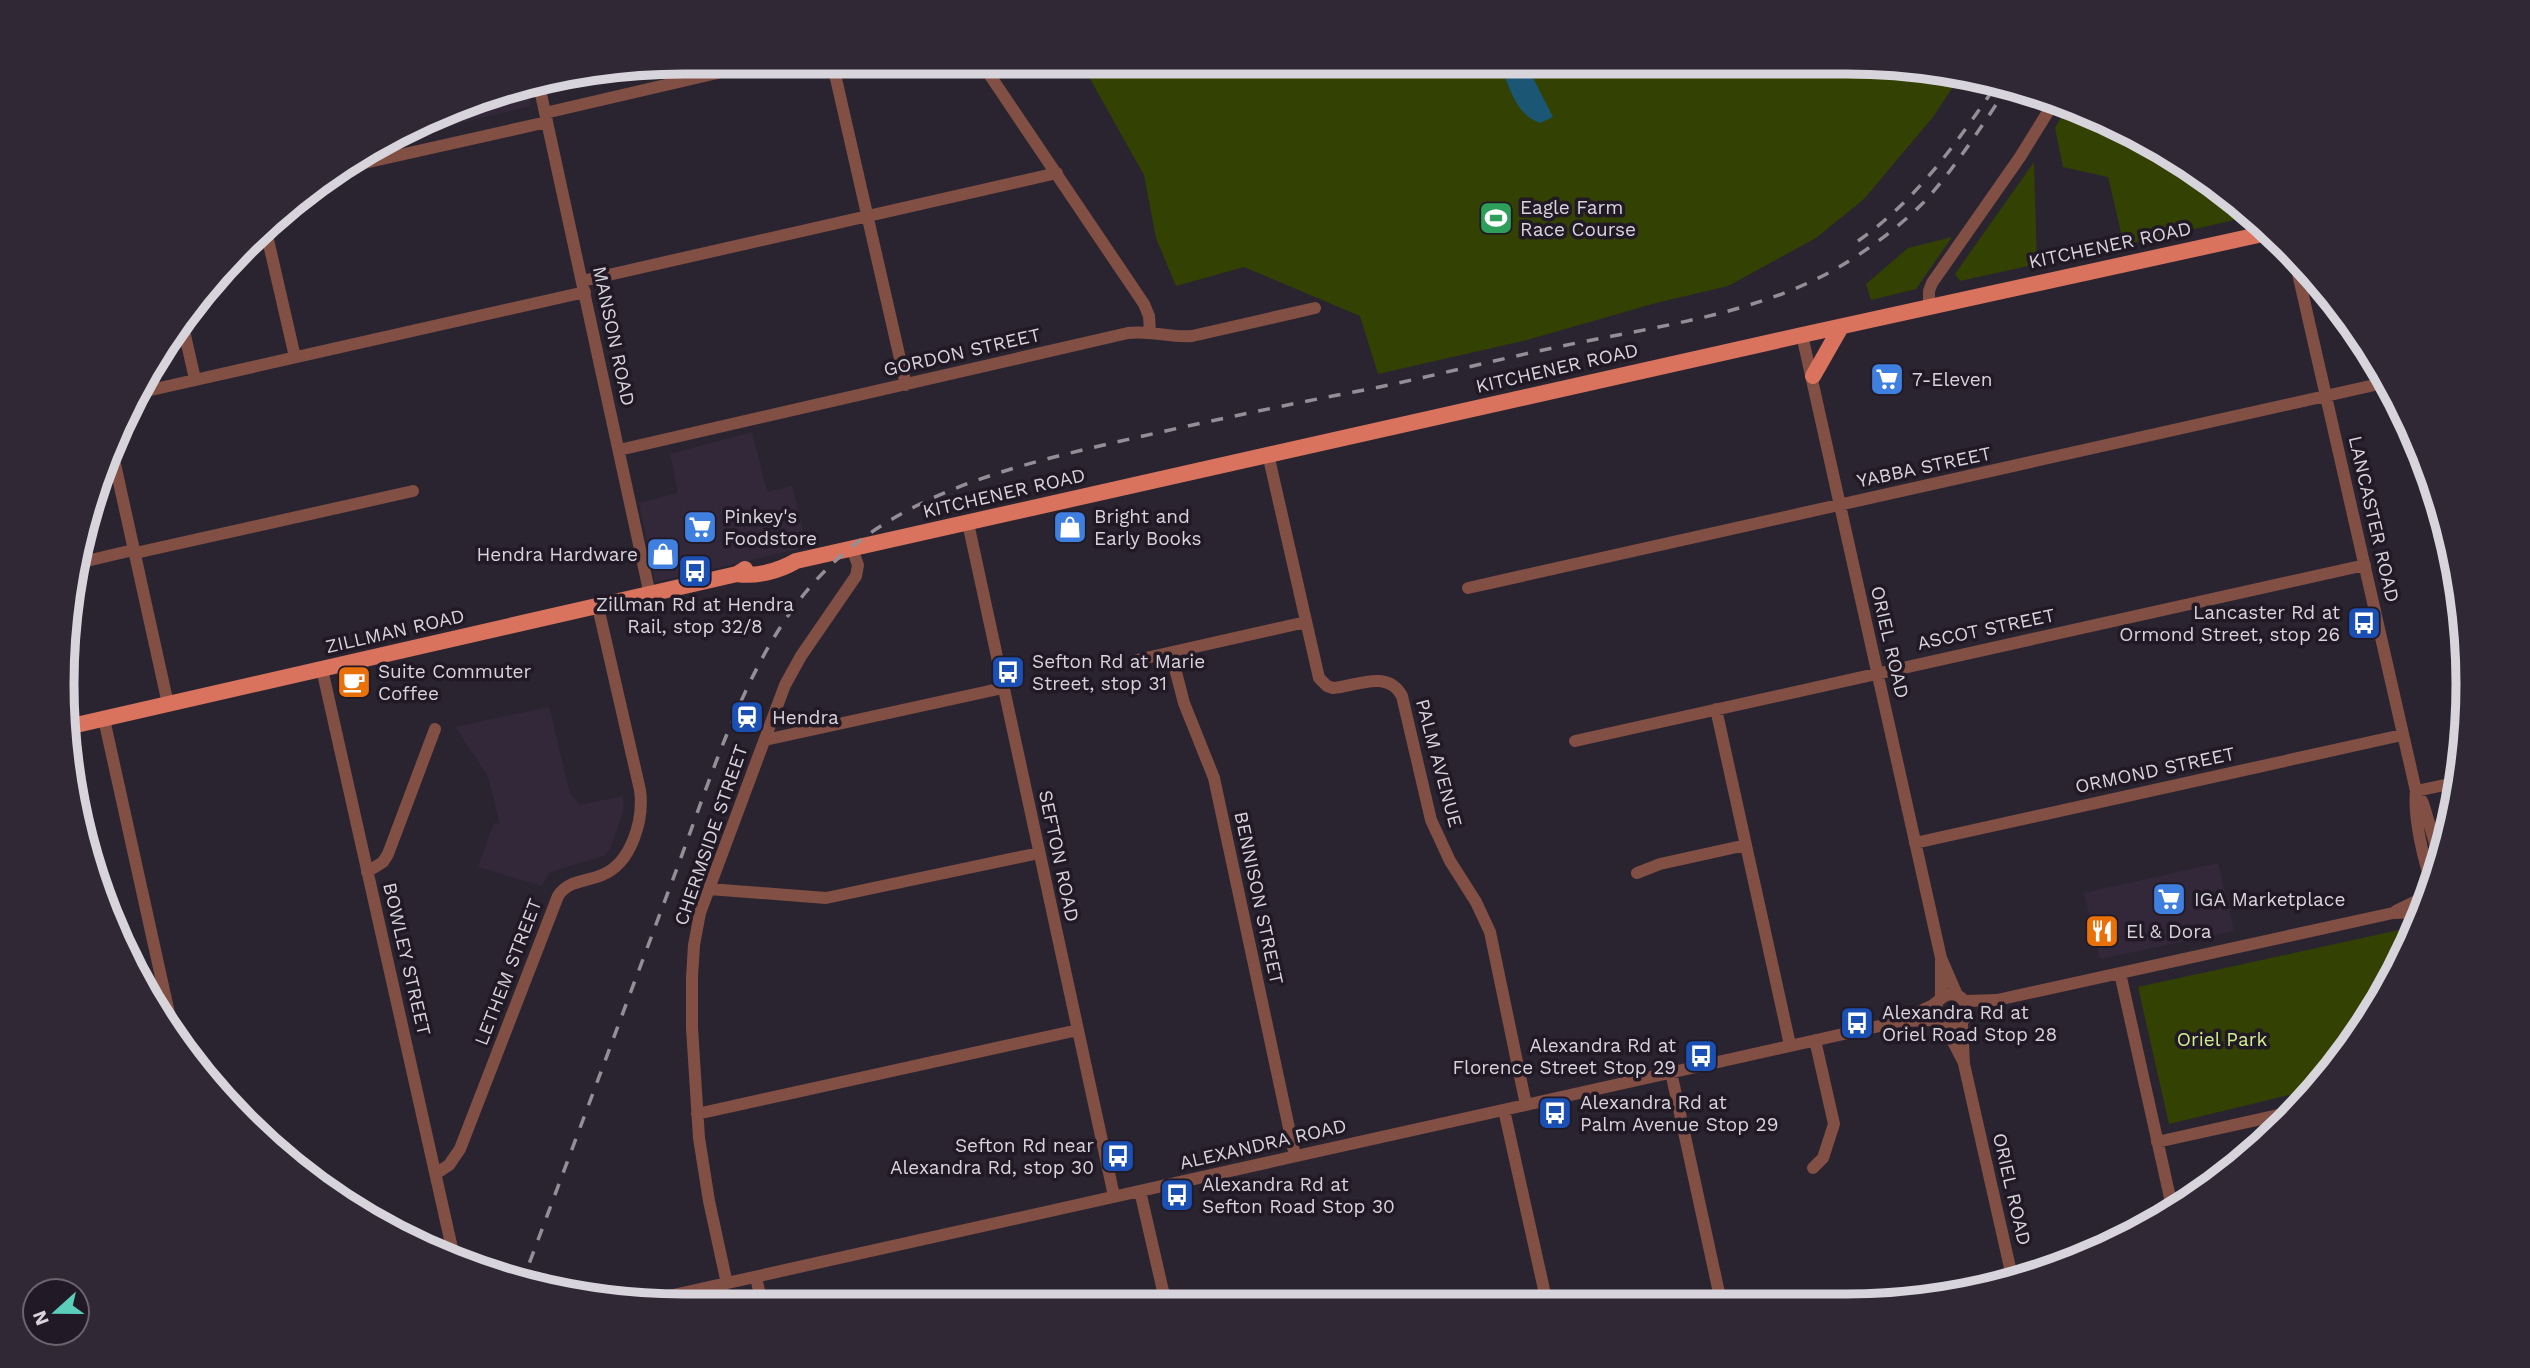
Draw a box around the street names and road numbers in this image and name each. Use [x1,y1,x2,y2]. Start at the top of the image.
street label: KITCHENER ROAD [2026,216,2194,274]
street label: MANSON ROAD [588,264,640,408]
street label: GORDON STREET [881,323,1043,381]
street label: KITCHENER ROAD [1474,338,1640,398]
street label: LANCASTER ROAD [2344,434,2404,604]
street label: YABBA STREET [1855,442,1993,492]
street label: KITCHENER ROAD [921,463,1087,523]
street label: ORIEL ROAD [1866,584,1914,700]
street label: ASCOT STREET [1915,603,2057,655]
street label: ZILLMAN ROAD [323,604,467,658]
street label: PALM AVENUE [1411,696,1467,830]
street label: CHERMSIDE STREET [669,742,753,928]
street label: ORMOND STREET [2073,742,2237,798]
street label: SEFTON ROAD [1034,788,1084,924]
street label: BENNISON STREET [1229,809,1289,987]
street label: BOWLEY STREET [378,880,436,1038]
street label: LETHEM STREET [469,895,547,1049]
street label: ALEXANDRA ROAD [1177,1114,1349,1174]
street label: ORIEL ROAD [1988,1131,2036,1247]

